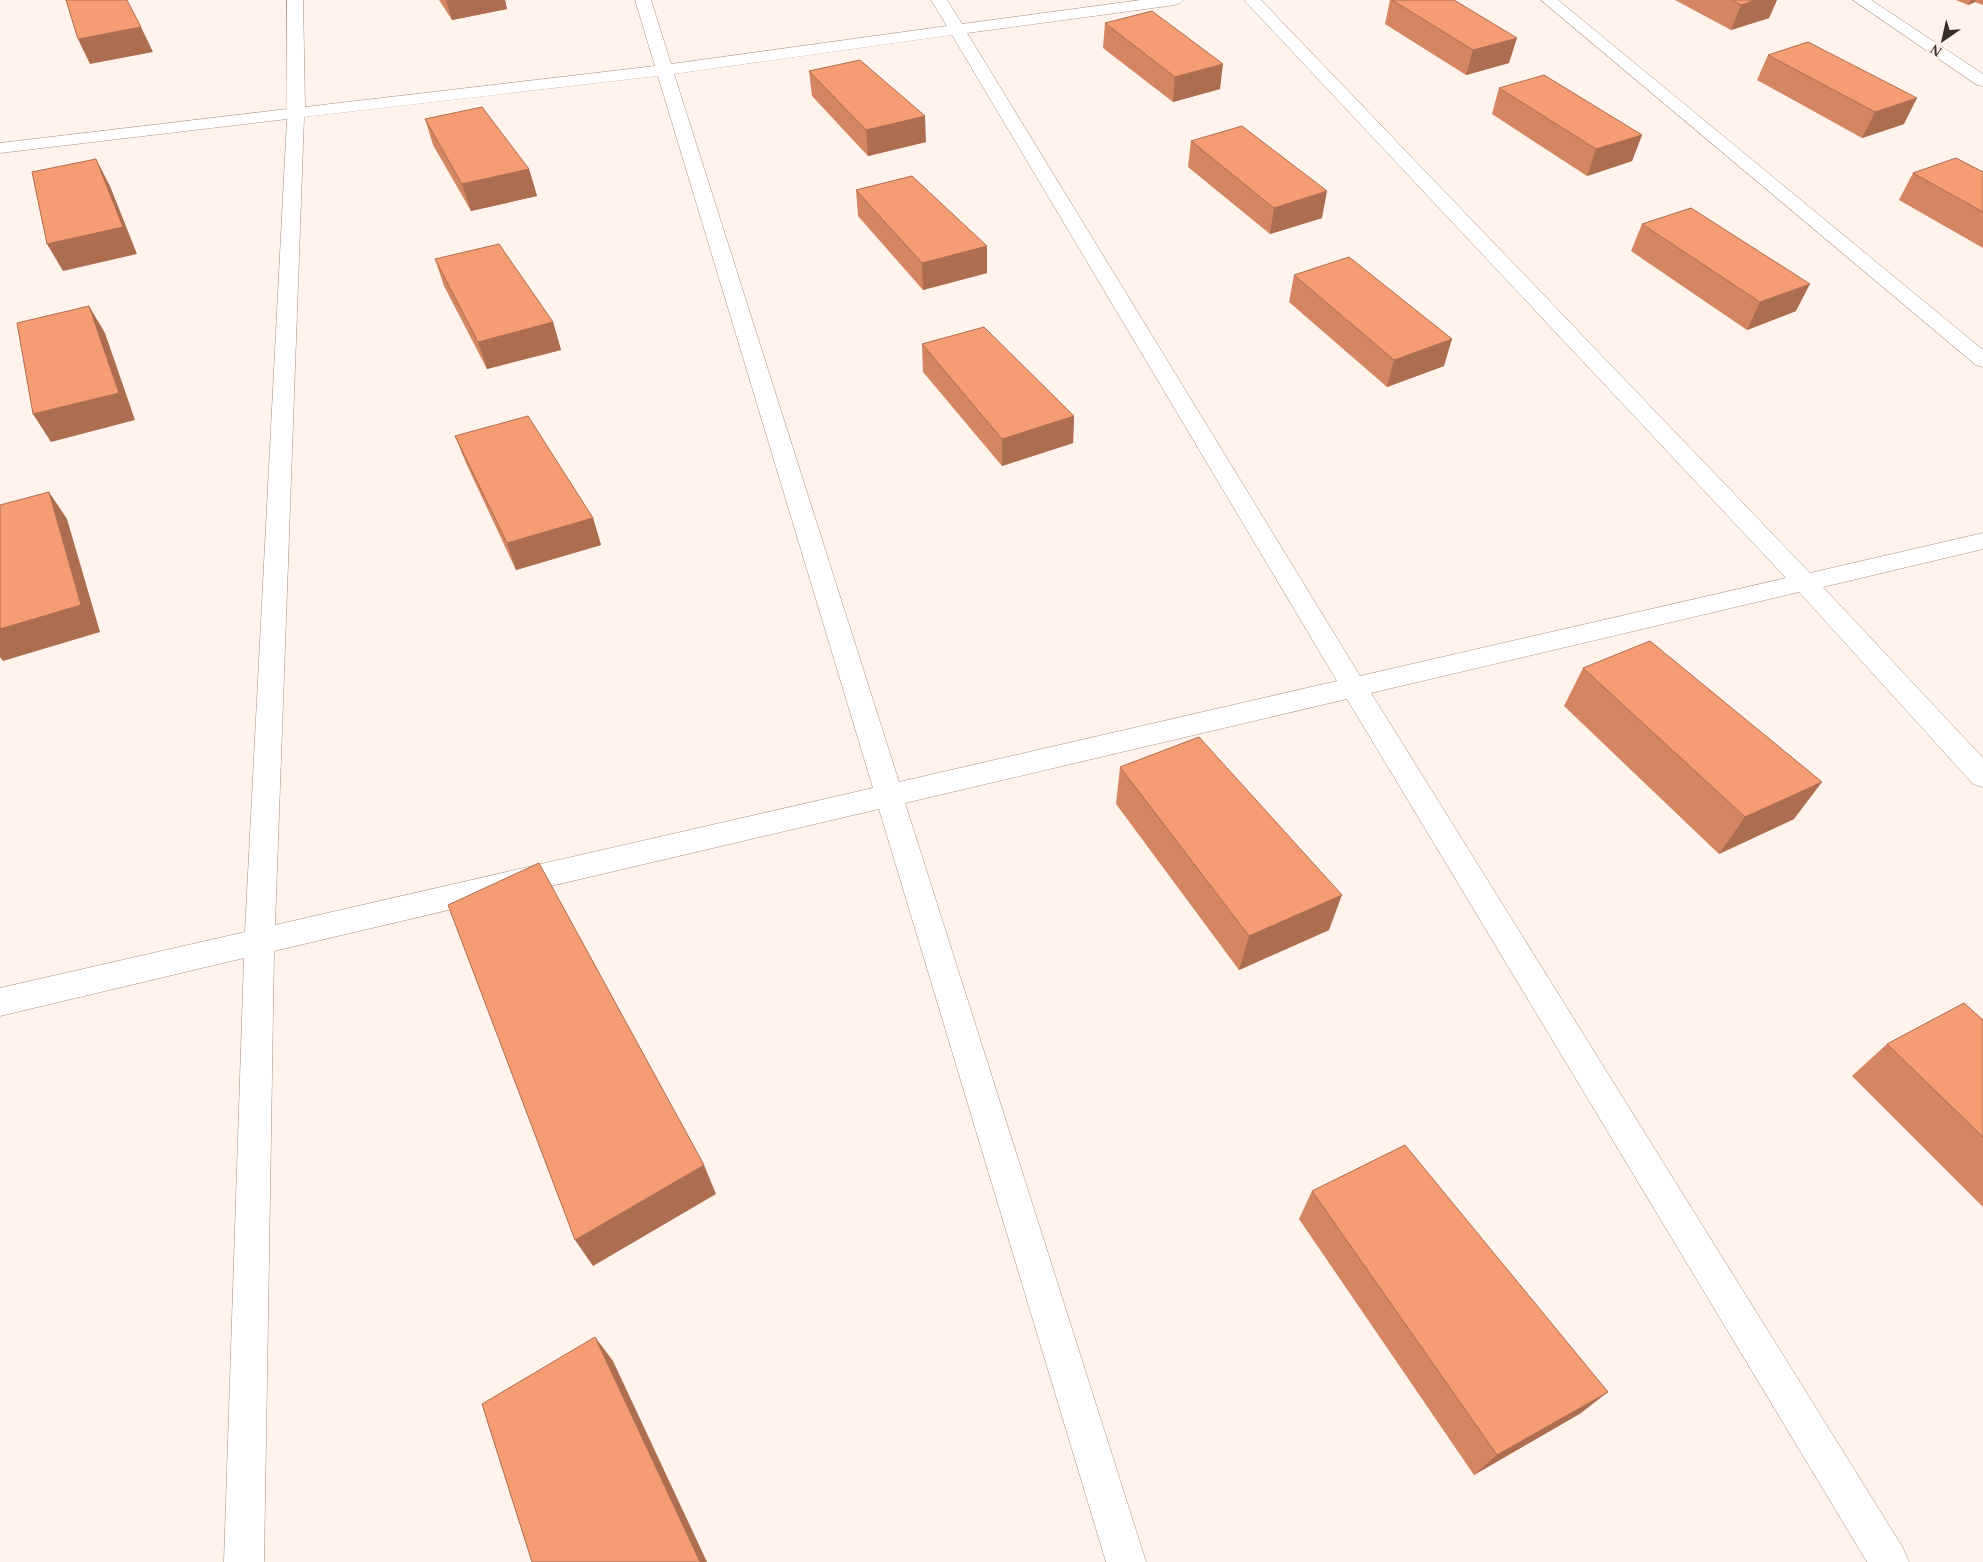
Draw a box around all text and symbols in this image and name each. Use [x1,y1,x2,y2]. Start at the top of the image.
north arrow [1918,15,1968,65]
text: N [1928,41,1944,59]

